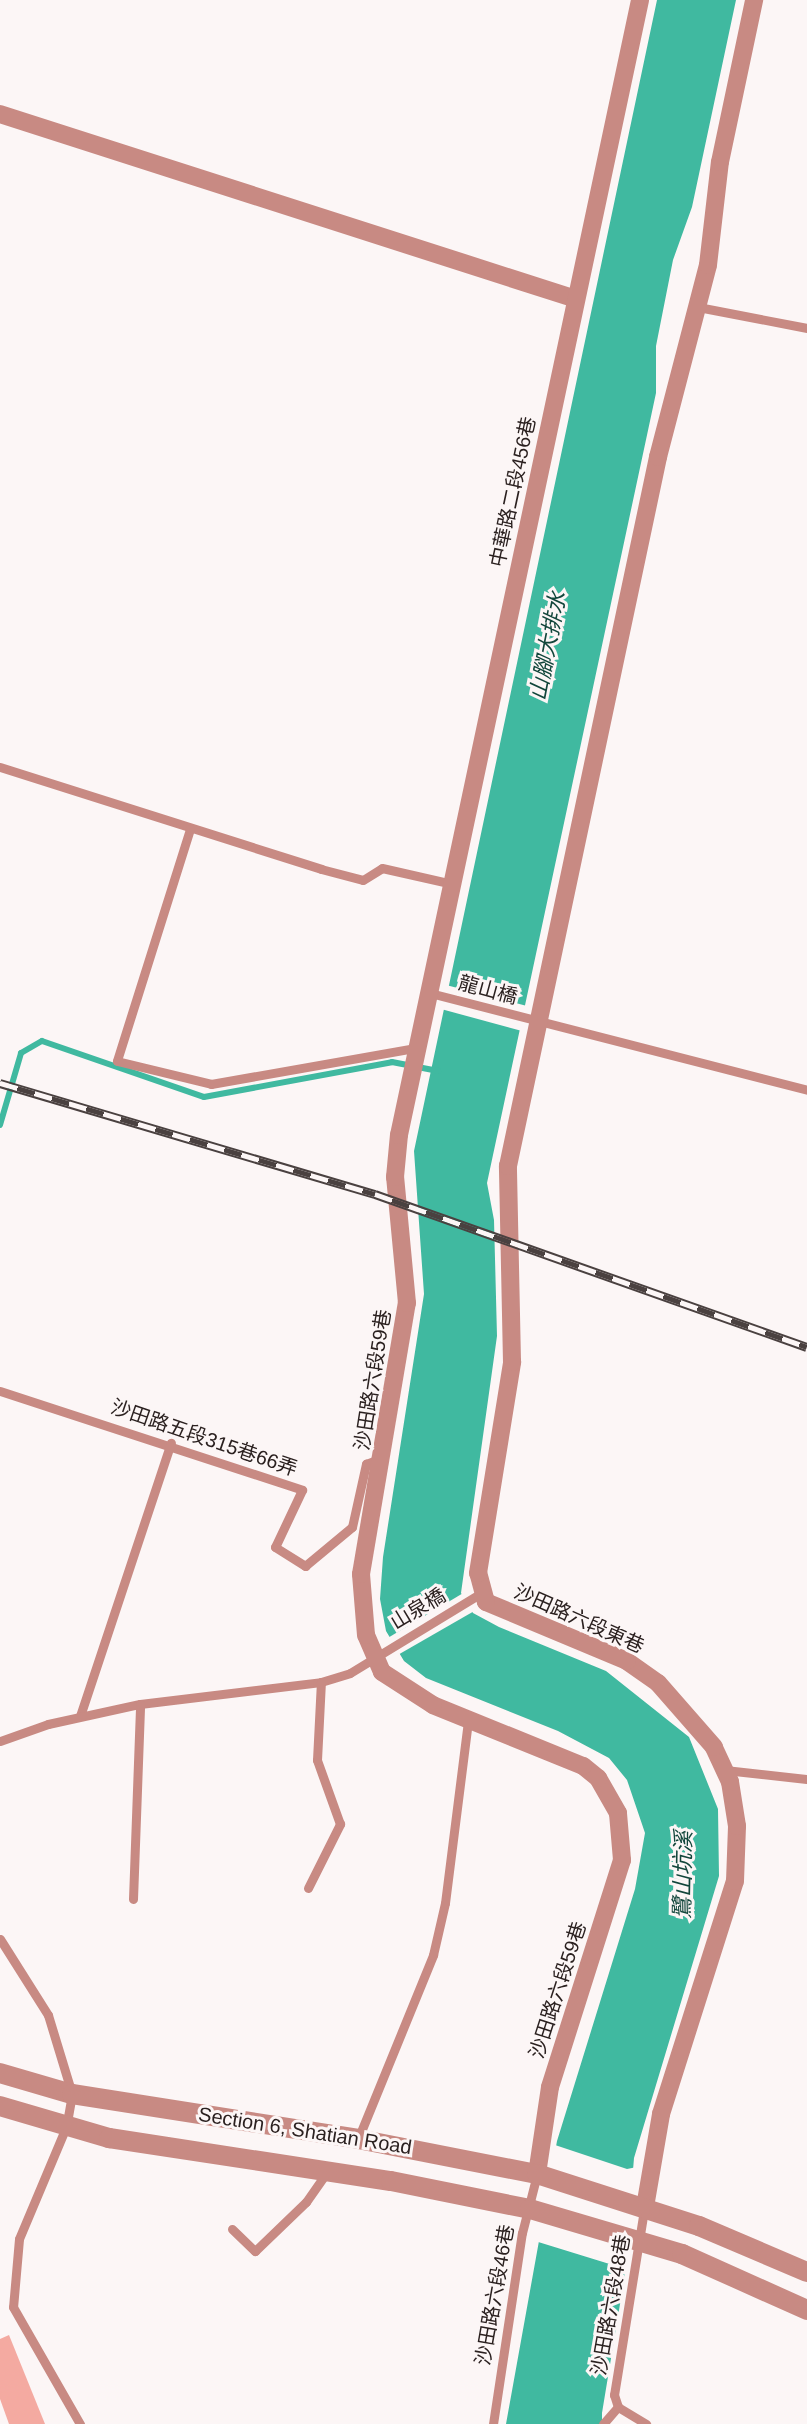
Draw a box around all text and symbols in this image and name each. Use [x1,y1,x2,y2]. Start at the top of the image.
street label: 中華路二段456巷 [485,414,541,570]
water label: 山腳大排水 [525,589,571,703]
street label: 龍山橋 [456,971,520,1009]
street label: 沙田路六段59巷 [350,1308,396,1452]
street label: 沙田路五段315巷66弄 [108,1395,300,1481]
street label: 沙田路六段東巷 [510,1580,648,1658]
street label: 山泉橋 [386,1583,450,1635]
water label: 鷺山坑溪 [669,1831,697,1919]
street label: 沙田路六段59巷 [525,1919,591,2061]
street label: Section 6, Shatian Road [197,2102,413,2160]
street label: 沙田路六段46巷 [471,2223,519,2367]
street label: 沙田路六段48巷 [587,2233,635,2377]

